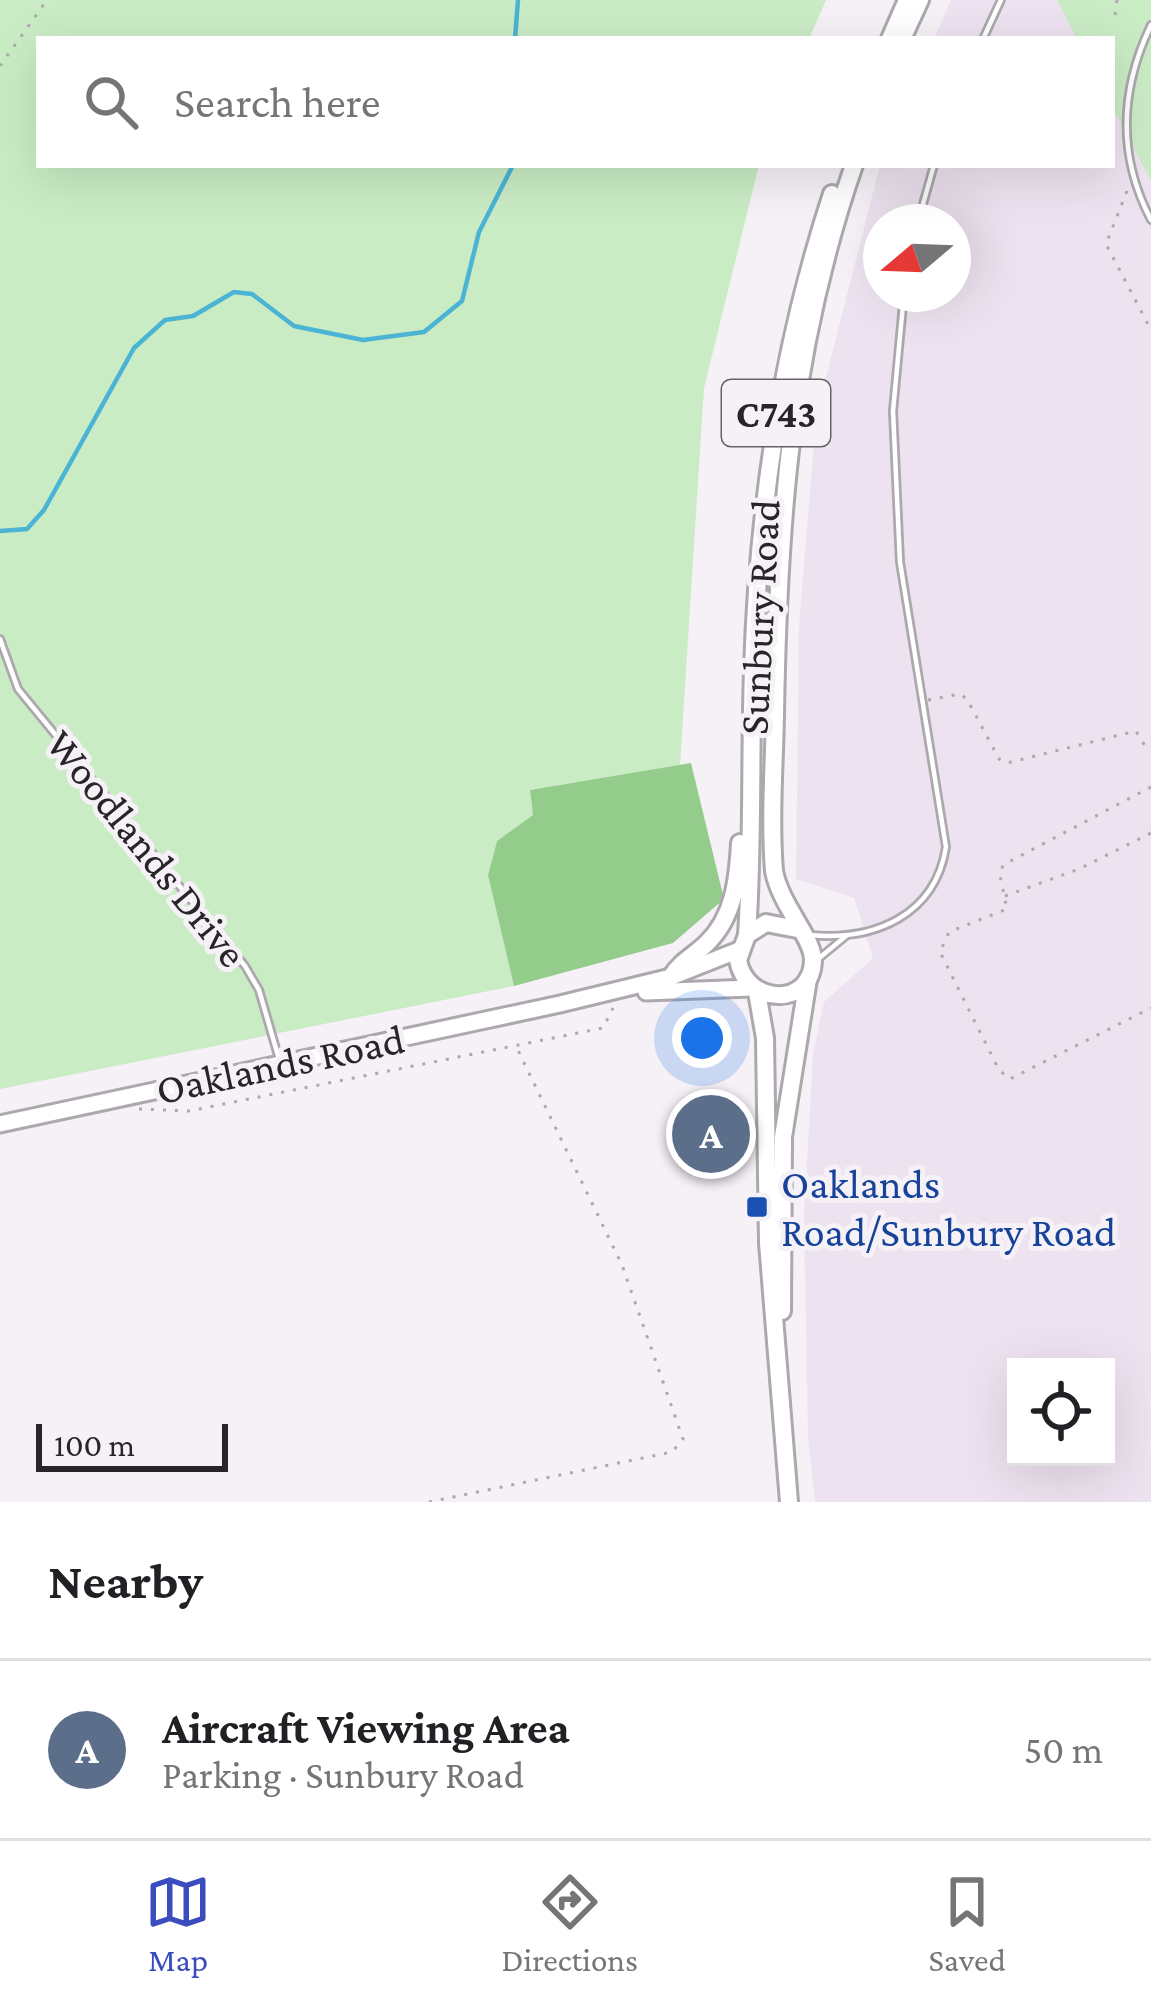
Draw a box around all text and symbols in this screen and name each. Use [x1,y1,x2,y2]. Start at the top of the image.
search box [36,36,1115,168]
icon: search [78,69,144,135]
text: Search here [174,77,381,127]
north arrow [863,204,971,312]
road number: C743 [722,380,830,446]
street label: Sunbury Road [729,498,789,736]
street label: Woodlands Drive [37,720,257,976]
your location [672,1008,732,1068]
street label: Oaklands Road [152,1015,408,1113]
pin: A [672,1089,750,1179]
place label: Oaklands Road/Sunbury Road [781,1160,1116,1255]
marker: Oaklands Road/Sunbury Road [744,1194,770,1220]
map controls [1007,1358,1115,1466]
button: locate [1007,1358,1115,1466]
scale bar [36,1418,228,1471]
text: 100 m [54,1426,135,1463]
text: Nearby [48,1552,203,1609]
text: Aircraft Viewing Area [162,1703,570,1753]
text: A [75,1728,99,1771]
text: 50 m [1024,1728,1103,1771]
text: Parking · Sunbury Road [162,1753,524,1796]
tab: Map [145,1869,211,1978]
tab: Directions [502,1869,638,1978]
tab: Saved [928,1869,1006,1978]

